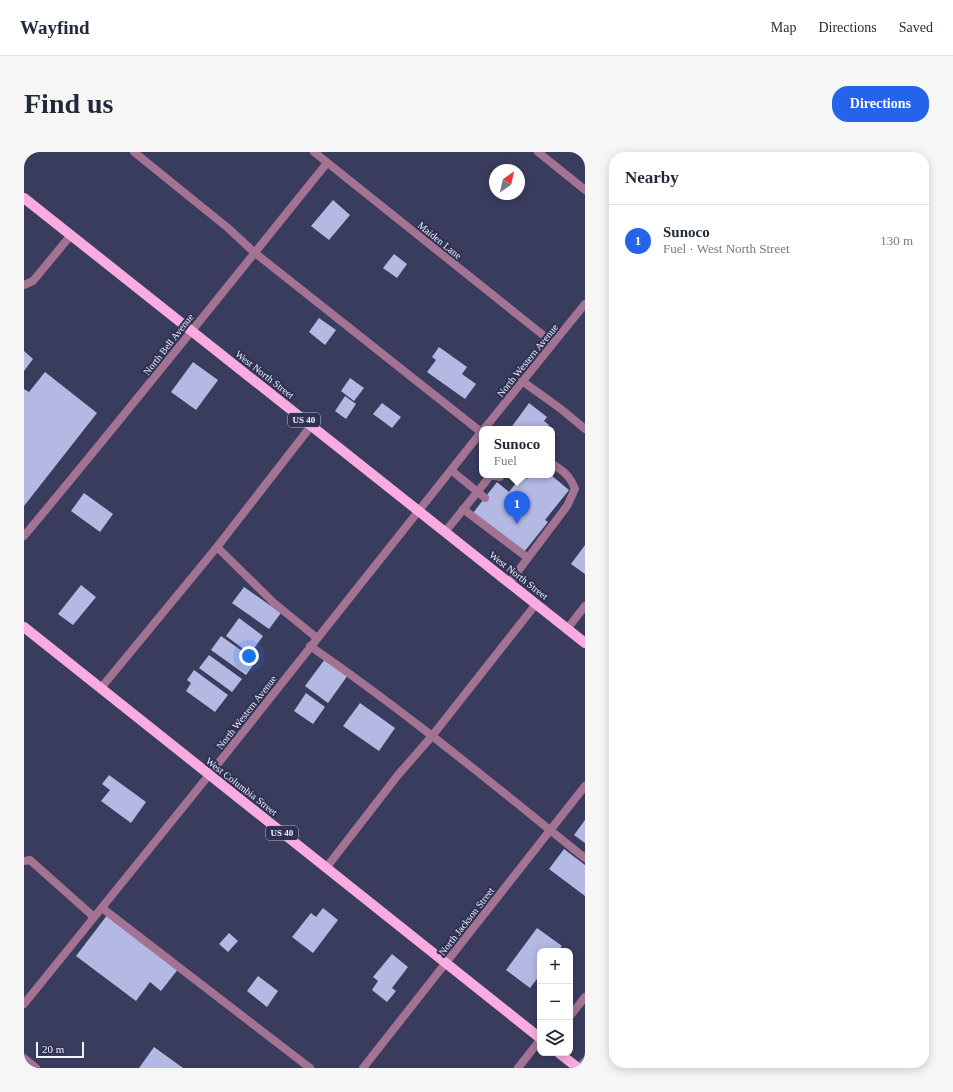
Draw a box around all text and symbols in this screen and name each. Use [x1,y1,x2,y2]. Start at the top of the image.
text: Wayfind [20,17,90,38]
text: Map [771,20,796,35]
text: Directions [818,20,877,35]
text: Saved [899,20,933,35]
button: Directions [832,86,929,122]
text: Find us [24,88,114,119]
north arrow [489,164,525,200]
text: Nearby [625,168,679,187]
street label: Maiden Lane [416,219,464,262]
text: Sunoco [663,224,710,240]
text: 1 [635,233,641,248]
text: 130 m [880,233,913,248]
text: Fuel · West North Street [663,241,790,256]
street label: North Bell Avenue [141,311,196,377]
street label: North Western Avenue [495,321,560,399]
street label: West North Street [233,348,296,401]
road number: US 40 [288,413,320,427]
popup [479,426,555,478]
text: Sunoco [494,436,540,452]
text: Fuel [494,453,517,468]
pin: 1 [504,491,530,524]
street label: West North Street [487,549,550,602]
your location [239,646,259,666]
street label: North Western Avenue [214,673,279,751]
street label: West Columbia Street [204,755,280,818]
road number: US 40 [266,826,298,840]
street label: North Jackson Street [436,885,497,958]
map controls [537,948,573,1056]
button: + [537,948,573,984]
button: − [537,984,573,1020]
button: layers [537,1020,573,1056]
scale bar [36,1040,84,1059]
text: 20 m [42,1043,64,1055]

